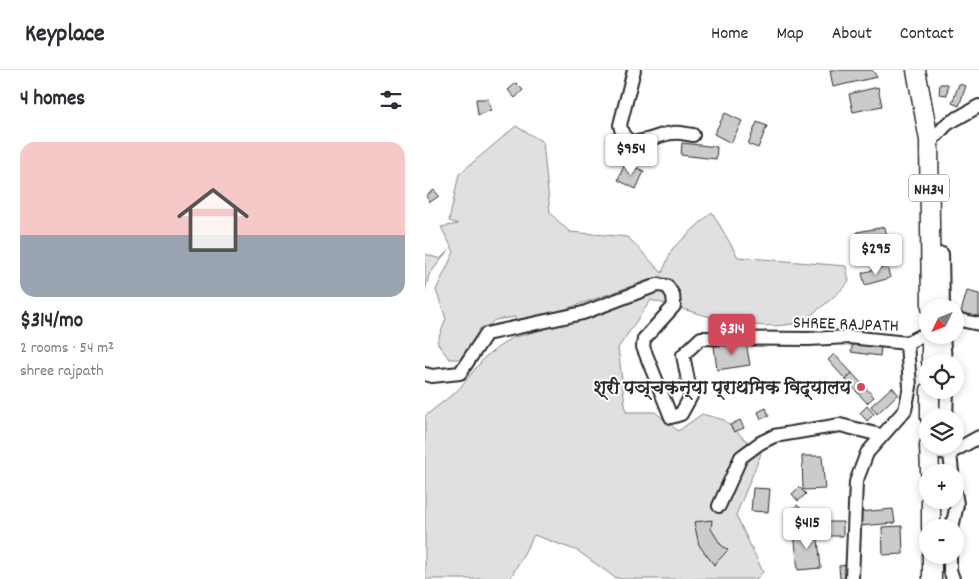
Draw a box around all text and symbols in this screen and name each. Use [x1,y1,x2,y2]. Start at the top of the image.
text: Keyplace [25,18,105,52]
text: Home [711,22,748,47]
text: Map [776,22,804,47]
text: About [832,22,872,47]
text: Contact [900,22,954,47]
text: 4 homes [20,85,85,115]
icon: filters [377,86,405,114]
pin: $954 [601,134,661,176]
text: $954 [616,138,646,161]
icon: home [168,175,258,265]
road number: NH34 [909,175,949,202]
pin: $295 [846,234,906,276]
text: $295 [861,238,891,261]
north arrow [919,299,964,344]
map controls [919,299,964,564]
text: $314/mo [20,307,83,337]
street label: SHREE RAJPATH [793,311,899,340]
pin: $314 [702,314,762,356]
text: $314 [719,318,745,341]
text: 2 rooms · 54 m² [20,337,114,360]
button: locate [919,354,964,399]
text: shree rajpath [20,360,104,383]
place label: श्री पञ्चकन्या प्राथमिक विद्यालय [593,376,853,402]
marker: श्री पञ्चकन्या प्राथमिक विद्यालय [855,381,867,393]
button: layers [919,409,964,454]
button: + [919,464,964,509]
pin: $415 [777,508,837,550]
text: $415 [794,512,820,535]
button: − [919,519,964,564]

